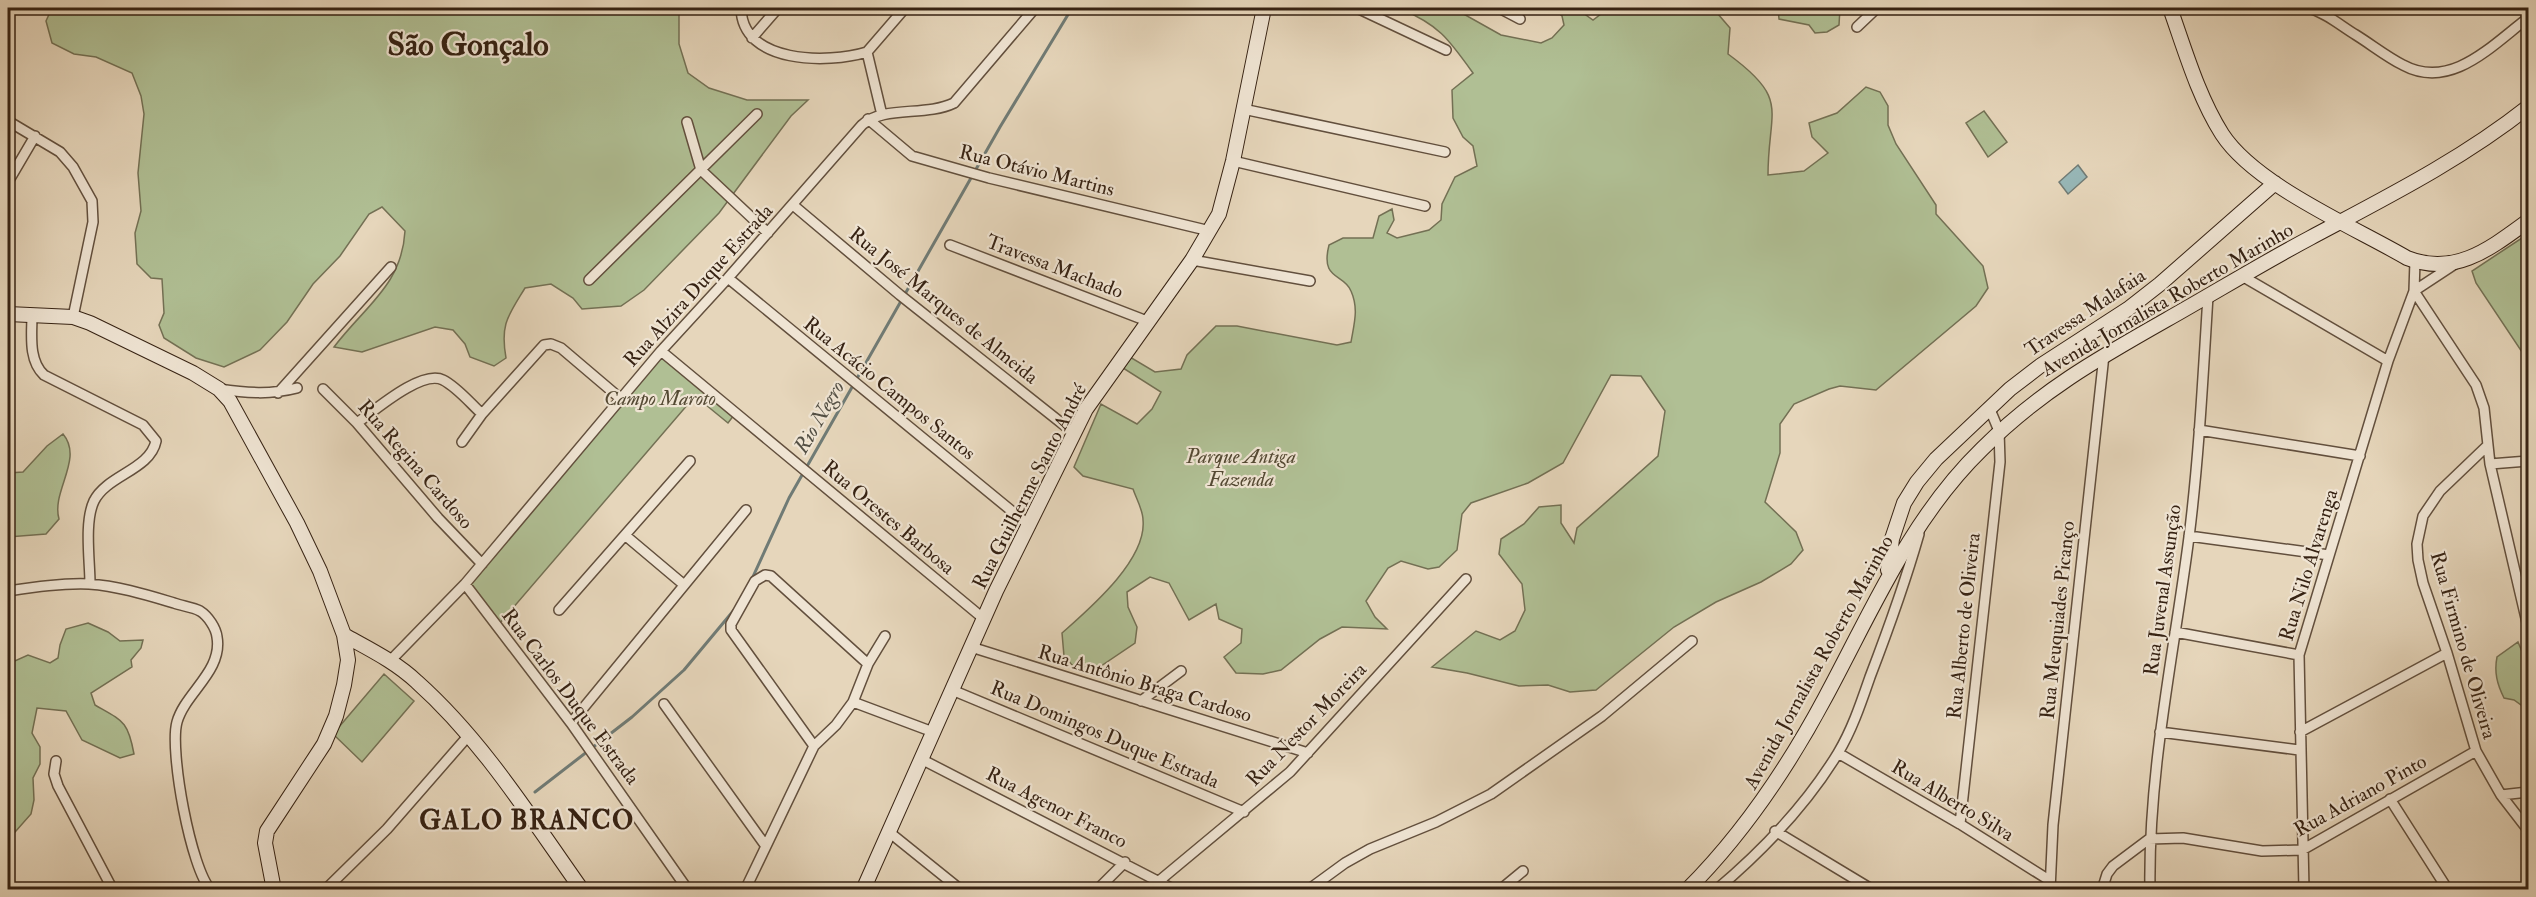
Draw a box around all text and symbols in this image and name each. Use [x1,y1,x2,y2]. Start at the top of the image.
district label: São Gonçalo [387,25,549,65]
street label: Rua Otávio Martins [957,139,1117,202]
street label: Rua Alzira Duque Estrada [618,198,779,372]
street label: Avenida Jornalista Roberto Marinho [2036,217,2298,382]
street label: Rua José Marques de Almeida [844,221,1044,390]
street label: Travessa Machado [983,229,1127,304]
street label: Travessa Malafaia [2020,262,2151,362]
street label: Rua Acácio Campos Santos [798,311,981,466]
water label: Rio Negro [787,376,851,459]
street label: Rua Guilherme Santo André [967,379,1092,593]
park label: Campo Maroto [604,386,716,411]
street label: Rua Regina Cardoso [353,394,479,534]
park label: Parque Antiga Fazenda [1185,444,1296,492]
street label: Rua Orestes Barbosa [817,455,961,580]
street label: Rua Nilo Alvarenga [2274,485,2344,644]
street label: Rua Juvenal Assunção [2138,503,2187,677]
street label: Rua Meuquiades Picanço [2035,520,2080,720]
street label: Avenida Jornalista Roberto Marinho [1738,531,1899,795]
street label: Rua Alberto de Oliveira [1941,531,1986,720]
street label: Rua Firmino de Oliveira [2425,549,2502,742]
street label: Rua Carlos Duque Estrada [496,603,645,790]
street label: Rua Antônio Braga Cardoso [1035,639,1255,728]
street label: Rua Nestor Moreira [1241,657,1372,792]
street label: Rua Domingos Duque Estrada [987,675,1224,794]
street label: Rua Adriano Pinto [2290,749,2431,842]
street label: Rua Alberto Silva [1887,754,2019,847]
street label: Rua Agenor Franco [982,761,1131,854]
district label: GALO BRANCO [419,805,635,837]

